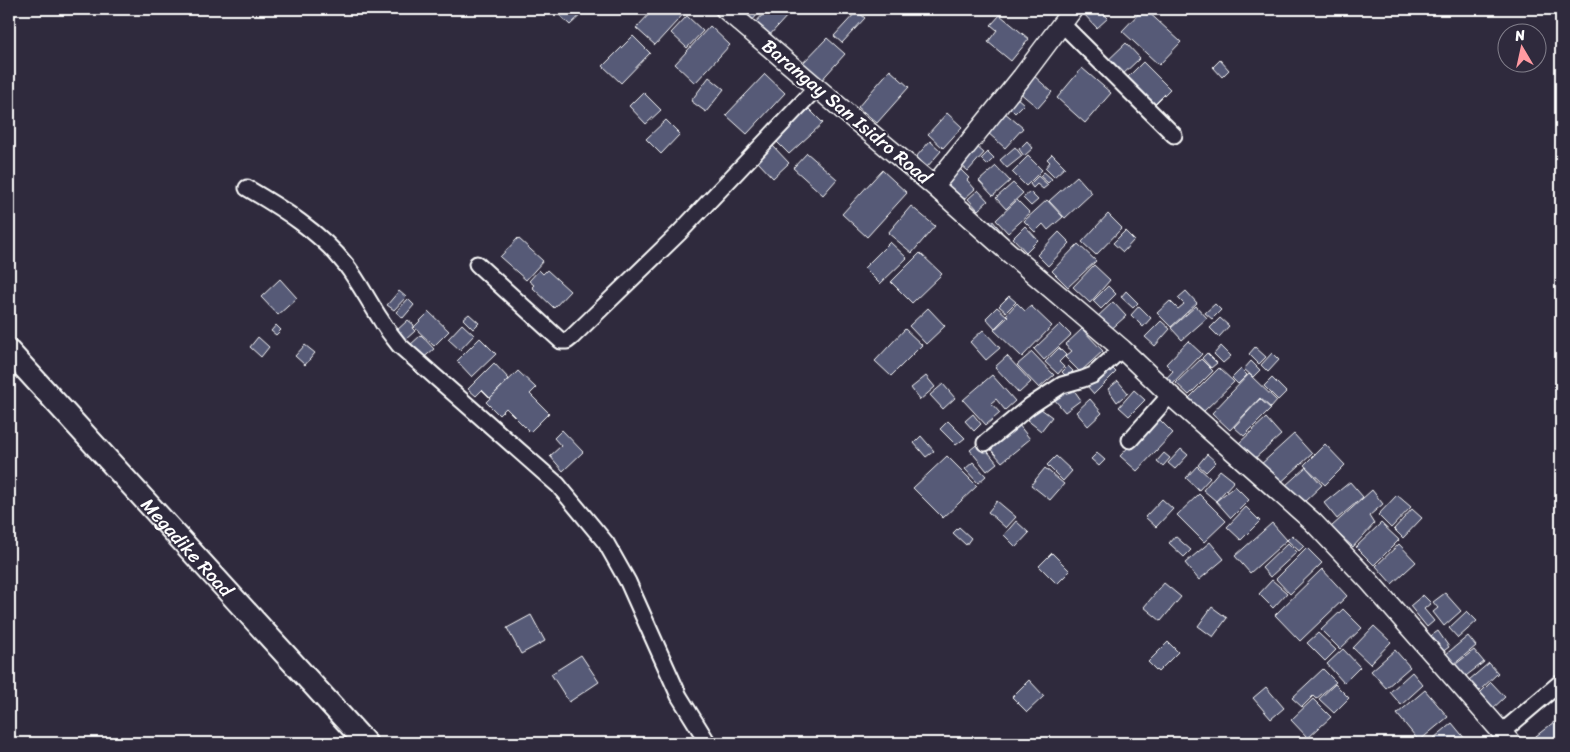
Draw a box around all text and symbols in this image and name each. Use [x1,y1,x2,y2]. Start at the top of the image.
north arrow [1498,22,1548,72]
text: N [1512,23,1527,49]
street label: Barangay San Isidro Road [754,30,940,194]
street label: Megadike Road [133,490,243,606]

